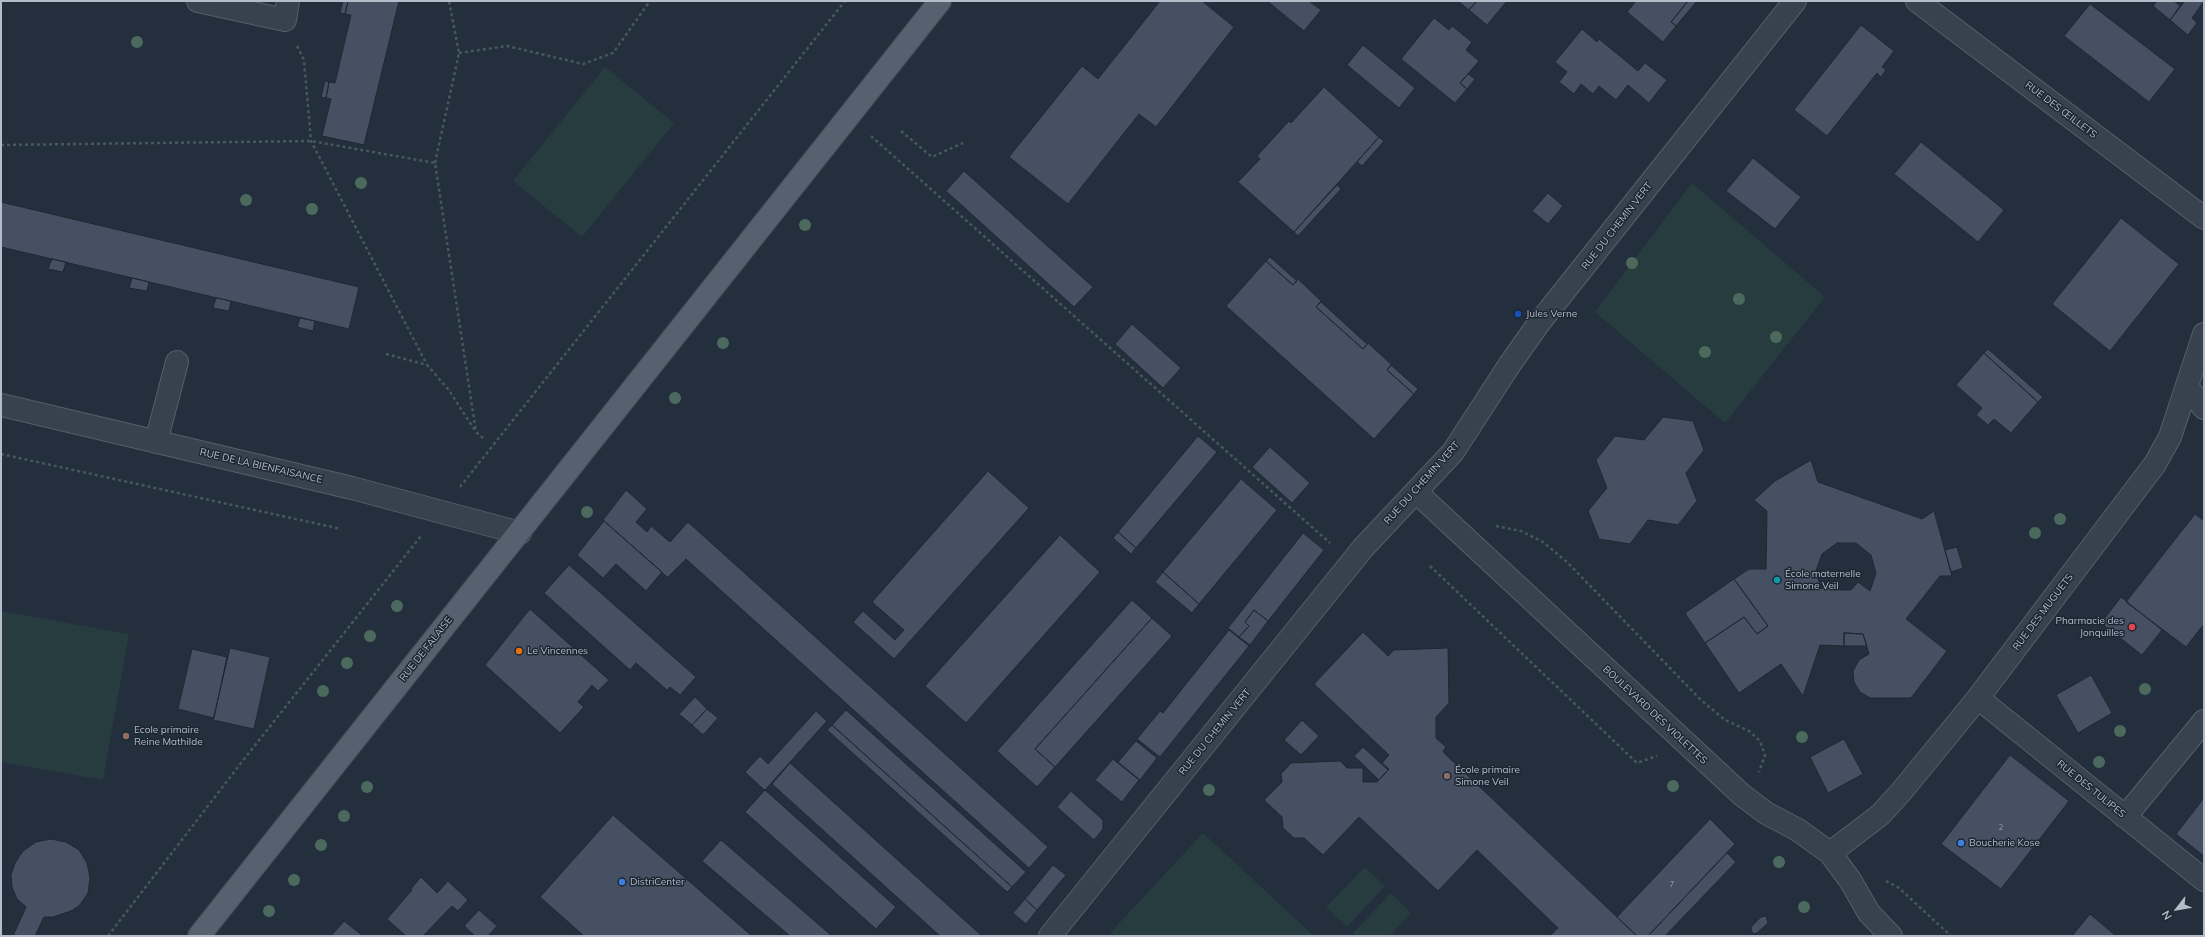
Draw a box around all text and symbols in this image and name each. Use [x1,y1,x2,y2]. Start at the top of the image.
street label: RUE DES ŒILLETS [2023,79,2099,141]
street label: RUE DU CHEMIN VERT [1579,180,1655,272]
place label: Jules Verne [1526,308,1577,320]
marker: Jules Verne [1513,309,1523,319]
street label: RUE DU CHEMIN VERT [1382,439,1462,527]
street label: RUE DE LA BIENFAISANCE [199,446,323,486]
place label: École maternelle Simone Veil [1785,568,1861,592]
street label: RUE DES MUGUETS [2010,571,2076,653]
marker: École maternelle Simone Veil [1772,575,1782,585]
street label: RUE DE FALAISE [397,614,455,684]
place label: Pharmacie des Jonquilles [2055,615,2124,638]
marker: Pharmacie des Jonquilles [2127,622,2137,632]
place label: Le Vincennes [527,645,588,657]
marker: Le Vincennes [514,646,524,656]
street label: BOULEVARD DES VIOLETTES [1600,663,1710,767]
street label: RUE DU CHEMIN VERT [1177,687,1253,777]
place label: Ecole primaire Reine Mathilde [134,724,203,748]
marker: Ecole primaire Reine Mathilde [121,731,131,741]
street label: RUE DES TULIPES [2054,758,2128,820]
place label: École primaire Simone Veil [1455,764,1520,788]
marker: École primaire Simone Veil [1442,771,1452,781]
house number: 2 [1999,823,2003,833]
place label: Boucherie Kose [1969,837,2040,849]
marker: Boucherie Kose [1956,838,1966,848]
place label: DistriCenter [630,876,685,888]
marker: DistriCenter [617,877,627,887]
house number: 7 [1670,880,1674,890]
north arrow [2157,889,2197,929]
text: N [2159,908,2175,922]

